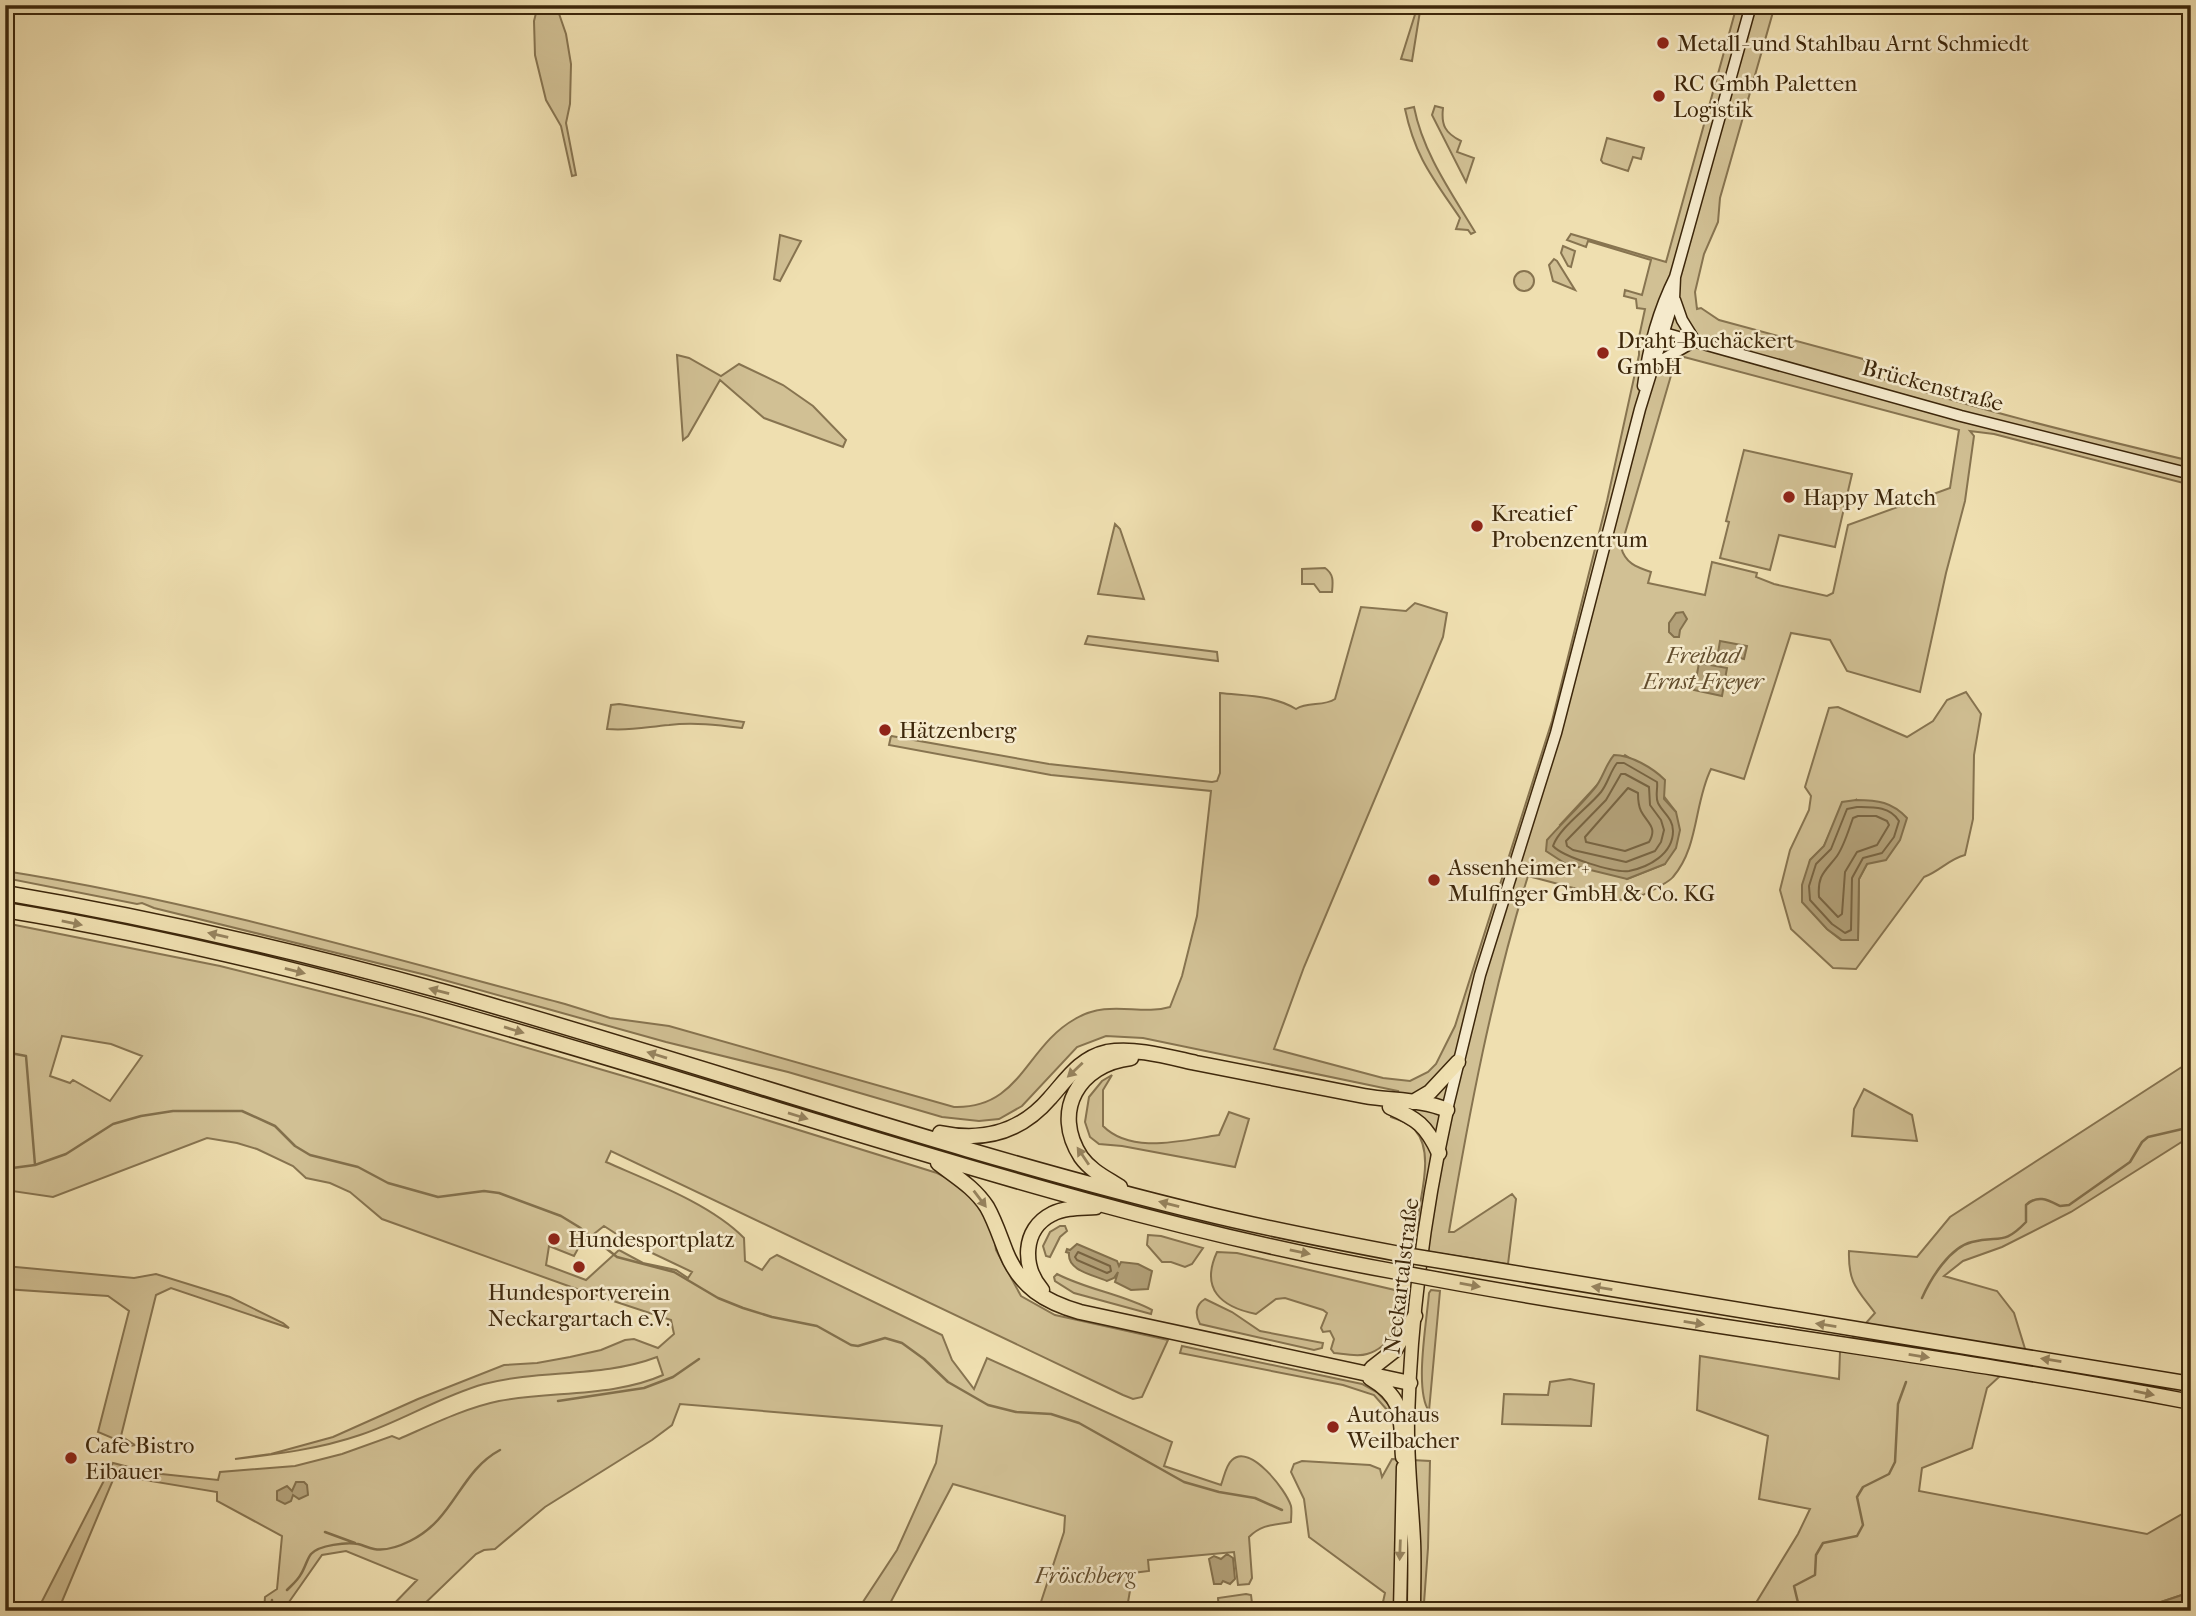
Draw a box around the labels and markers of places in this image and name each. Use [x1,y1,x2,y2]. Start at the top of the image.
place label: Metall- und Stahlbau Arnt Schmiedt [1677,30,2029,57]
marker: Metall- und Stahlbau Arnt Schmiedt [1655,35,1671,51]
place label: RC Gmbh Paletten Logistik [1673,70,1858,123]
marker: RC Gmbh Paletten Logistik [1651,88,1667,104]
place label: Draht-Buchäckert GmbH [1617,327,1794,380]
marker: Draht-Buchäckert GmbH [1595,345,1611,361]
place label: Happy Match [1803,484,1936,511]
marker: Happy Match [1781,489,1797,505]
place label: Kreatief Probenzentrum [1491,500,1648,553]
marker: Kreatief Probenzentrum [1469,518,1485,534]
place label: Hätzenberg [899,717,1017,744]
marker: Hätzenberg [877,722,893,738]
place label: Assenheimer + Mulfinger GmbH & Co. KG [1447,854,1715,907]
marker: Assenheimer + Mulfinger GmbH & Co. KG [1426,872,1442,888]
place label: Hundesportplatz [568,1226,734,1253]
marker: Hundesportplatz [546,1231,562,1247]
marker: Hundesportverein Neckargartach e.V. [571,1259,587,1275]
place label: Hundesportverein Neckargartach e.V. [488,1279,671,1332]
place label: Autohaus Weilbacher [1346,1401,1459,1454]
marker: Autohaus Weilbacher [1325,1419,1341,1435]
place label: Cafe Bistro Eibauer [85,1432,194,1485]
marker: Cafe Bistro Eibauer [63,1450,79,1466]

